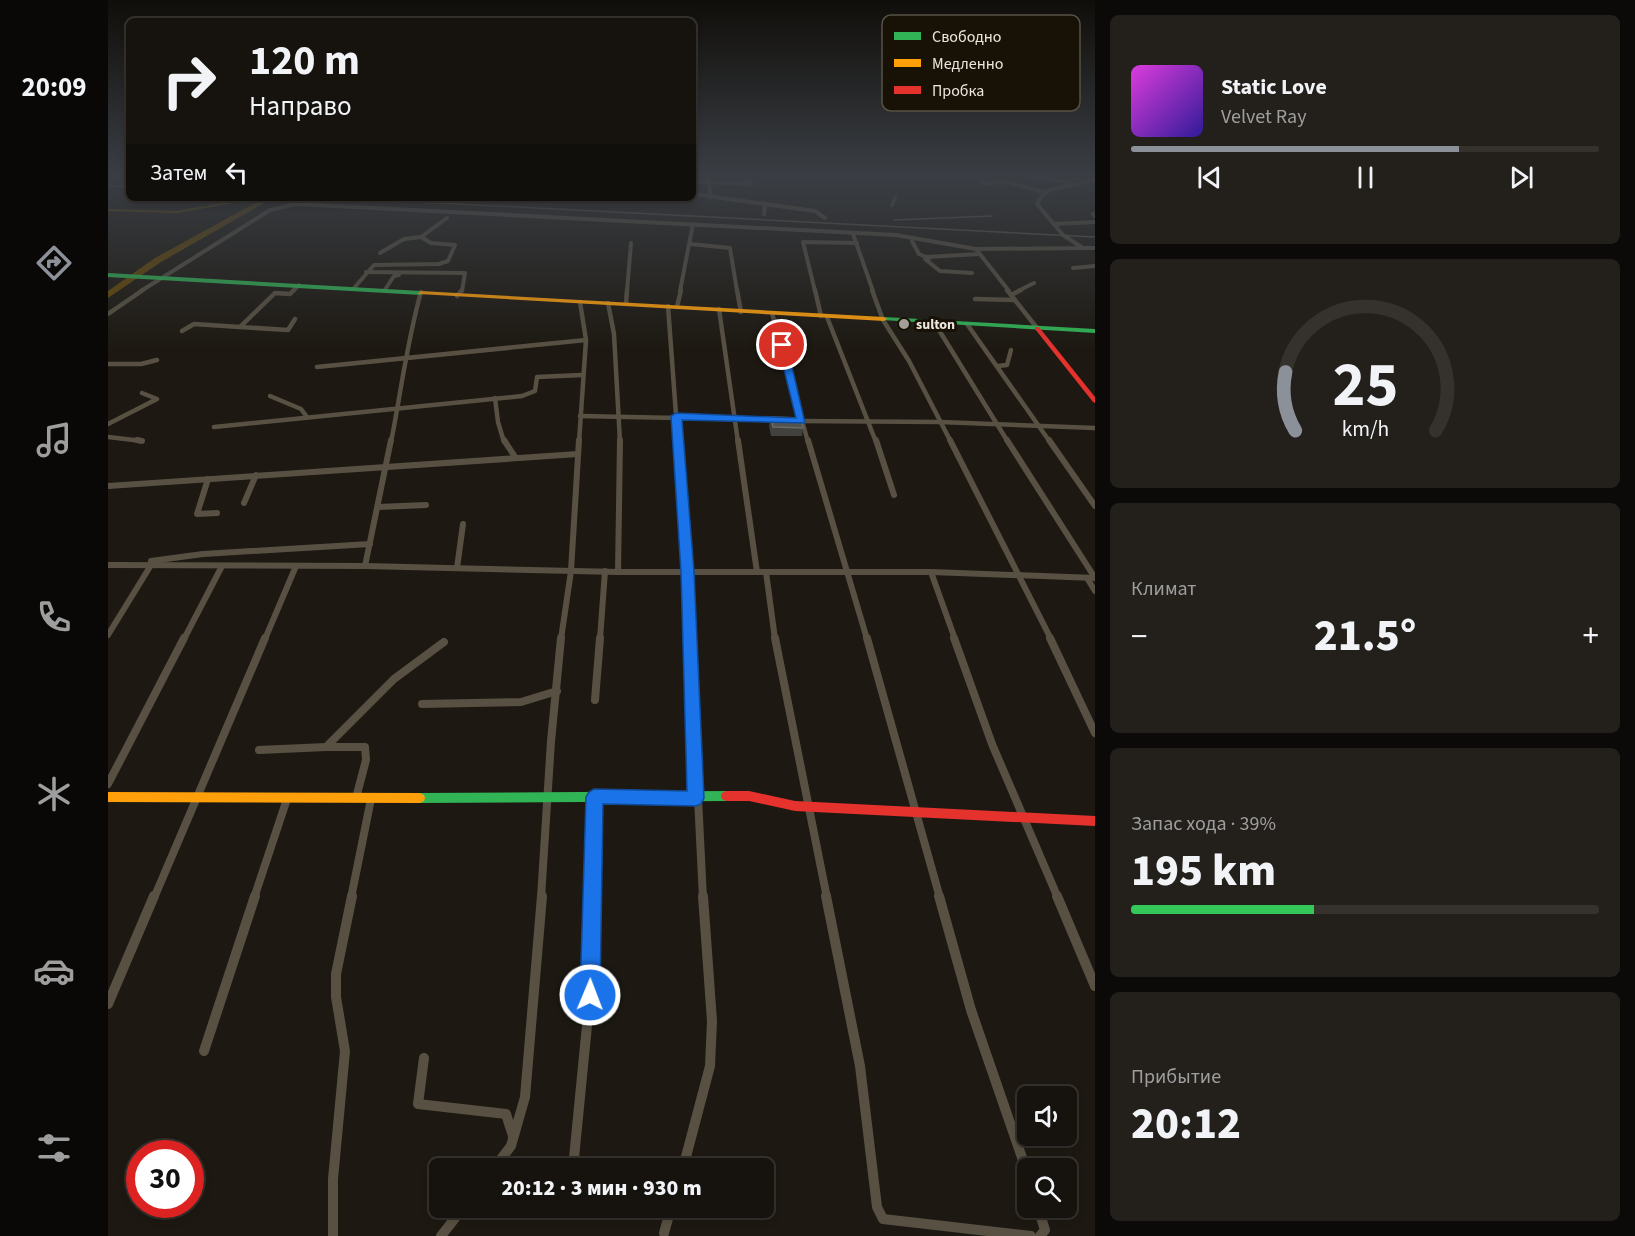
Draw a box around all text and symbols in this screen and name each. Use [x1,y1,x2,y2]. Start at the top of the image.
legend [882,15,1080,111]
text: Свободно [932,26,1002,48]
text: 120 m [249,31,360,91]
icon: right [150,42,228,120]
text: Медленно [932,53,1003,75]
text: 20:09 [21,68,87,107]
text: Static Love [1221,71,1327,103]
text: Пробка [932,80,984,102]
text: Направо [249,87,352,126]
text: Velvet Ray [1221,103,1307,131]
icon: left [220,156,253,189]
text: Затем [150,157,208,189]
icon: previous [1193,161,1226,194]
icon: pause [1349,161,1382,194]
icon: next [1505,161,1538,194]
icon: directions [33,242,75,284]
place label: sulton [916,315,955,335]
marker: sulton [897,317,911,331]
pin [756,319,807,370]
icon: arrive [765,328,798,361]
text: 25 [1332,341,1398,430]
text: km/h [1341,414,1389,445]
icon: music [33,419,75,461]
text: Климат [1131,575,1197,603]
icon: phone [33,596,75,638]
text: 21.5° [1314,604,1416,668]
text: − [1131,613,1147,660]
text: + [1583,613,1599,660]
icon: climate [33,773,75,815]
text: Запас хода · 39% [1131,810,1276,838]
text: 195 km [1131,839,1276,903]
icon: car [33,950,75,992]
position arrow [558,963,622,1027]
text: Прибытие [1131,1063,1221,1091]
map controls [1017,1086,1077,1218]
button: sound [1017,1086,1077,1146]
text: 20:12 [1131,1092,1241,1156]
icon: filters [33,1127,75,1169]
speed limit sign: 30 [126,1140,204,1218]
button: search [1017,1158,1077,1218]
text: 20:12 · 3 мин · 930 m [501,1172,702,1204]

